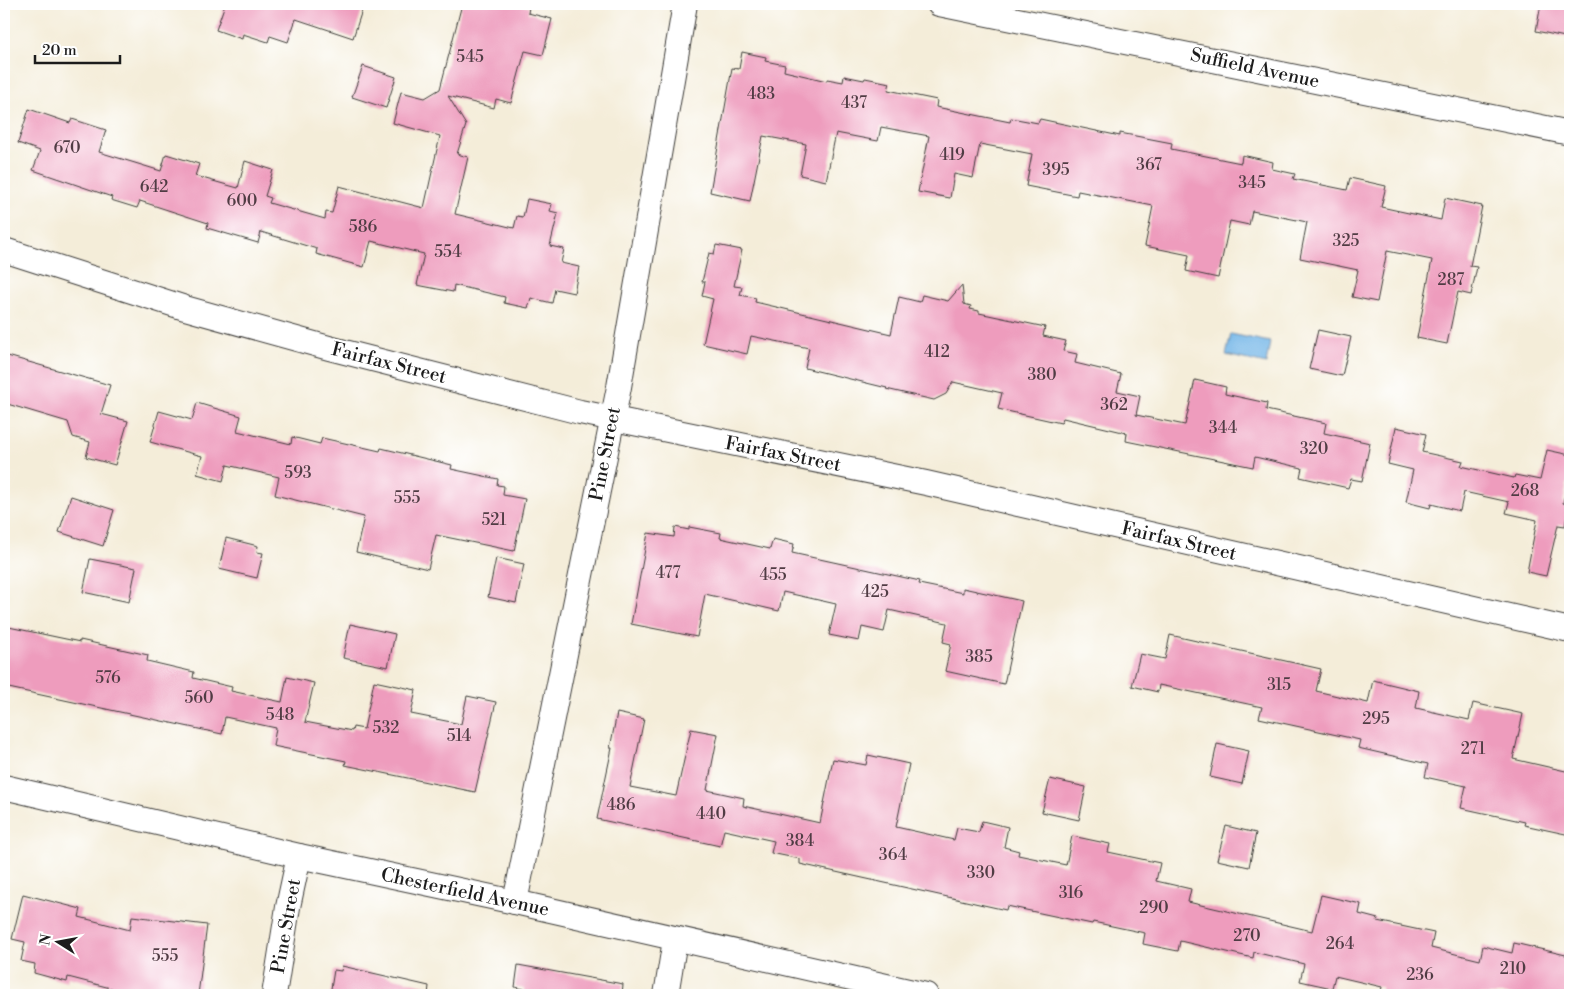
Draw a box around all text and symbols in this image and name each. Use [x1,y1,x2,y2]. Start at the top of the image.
scale bar [35,32,120,64]
text: 20 m [42,41,77,60]
street label: Suffield Avenue [1188,43,1322,93]
house number: 545 [456,47,484,67]
house number: 483 [747,84,775,104]
house number: 437 [841,93,867,113]
house number: 670 [53,138,81,158]
house number: 419 [939,145,965,165]
house number: 367 [1136,155,1162,175]
house number: 395 [1042,160,1070,180]
house number: 345 [1238,173,1266,193]
house number: 642 [140,177,168,197]
house number: 600 [227,191,257,211]
house number: 586 [349,217,377,237]
house number: 325 [1333,231,1360,251]
house number: 554 [434,242,462,262]
house number: 287 [1438,270,1464,290]
street label: Fairfax Street [329,337,449,389]
house number: 412 [924,342,950,362]
house number: 380 [1027,365,1057,385]
house number: 362 [1100,395,1128,415]
street label: Pine Street [584,404,626,503]
house number: 344 [1209,418,1238,438]
street label: Fairfax Street [723,431,843,477]
house number: 320 [1300,439,1328,459]
house number: 593 [284,463,312,483]
house number: 268 [1511,481,1540,501]
house number: 555 [394,488,420,508]
house number: 521 [481,510,507,530]
street label: Fairfax Street [1119,516,1239,566]
house number: 477 [655,563,681,583]
house number: 455 [759,565,787,585]
house number: 425 [861,582,889,602]
house number: 385 [965,647,993,667]
house number: 576 [95,668,121,688]
house number: 315 [1267,675,1291,695]
house number: 560 [184,688,214,708]
house number: 548 [266,705,294,725]
house number: 295 [1362,709,1390,729]
house number: 532 [373,718,399,738]
house number: 514 [447,726,472,746]
house number: 271 [1461,739,1485,759]
house number: 486 [606,795,636,815]
house number: 440 [696,804,726,824]
house number: 384 [786,831,815,851]
house number: 364 [879,845,908,865]
street label: Chesterfield Avenue [379,862,551,922]
house number: 330 [967,863,995,883]
street label: Pine Street [266,877,306,975]
house number: 316 [1059,883,1084,903]
house number: 290 [1139,898,1169,918]
north arrow [32,916,82,966]
house number: 270 [1233,926,1261,946]
text: N [36,933,56,947]
house number: 264 [1326,934,1355,954]
house number: 555 [152,946,178,966]
house number: 210 [1500,959,1526,979]
house number: 236 [1406,965,1434,985]

